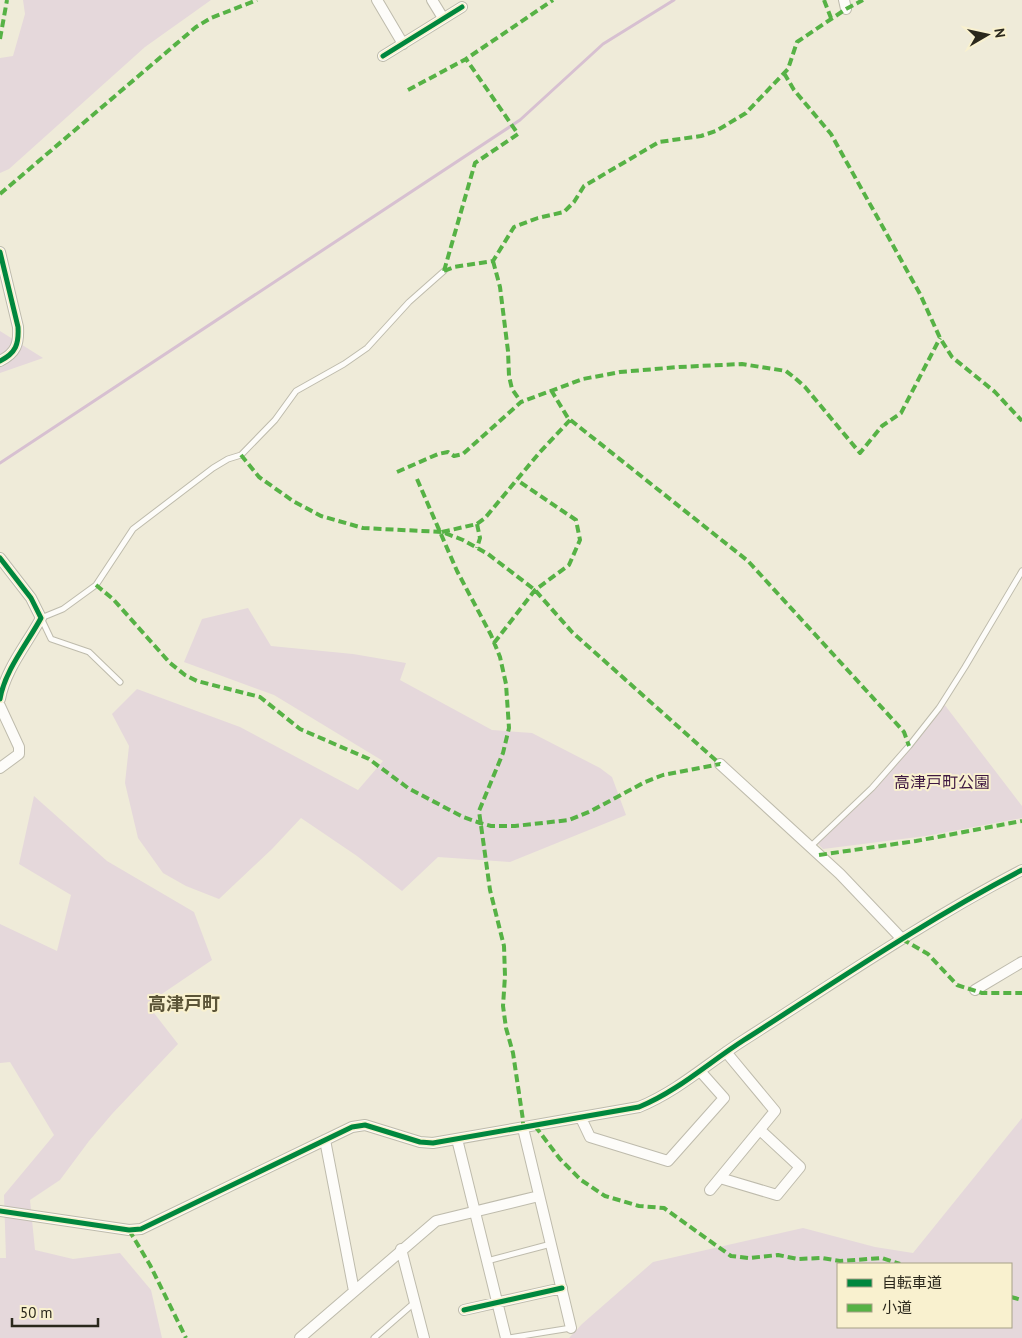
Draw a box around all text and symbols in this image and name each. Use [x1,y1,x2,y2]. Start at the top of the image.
north arrow [962,10,1012,60]
text: N [990,27,1009,39]
park label: 高津戸町公園 [894,772,990,792]
district label: 高津戸町 [148,992,220,1015]
legend [837,1263,1012,1328]
text: 自転車道 [882,1273,942,1292]
scale bar [12,1296,99,1328]
text: 小道 [882,1298,912,1317]
text: 50 m [20,1303,53,1322]

